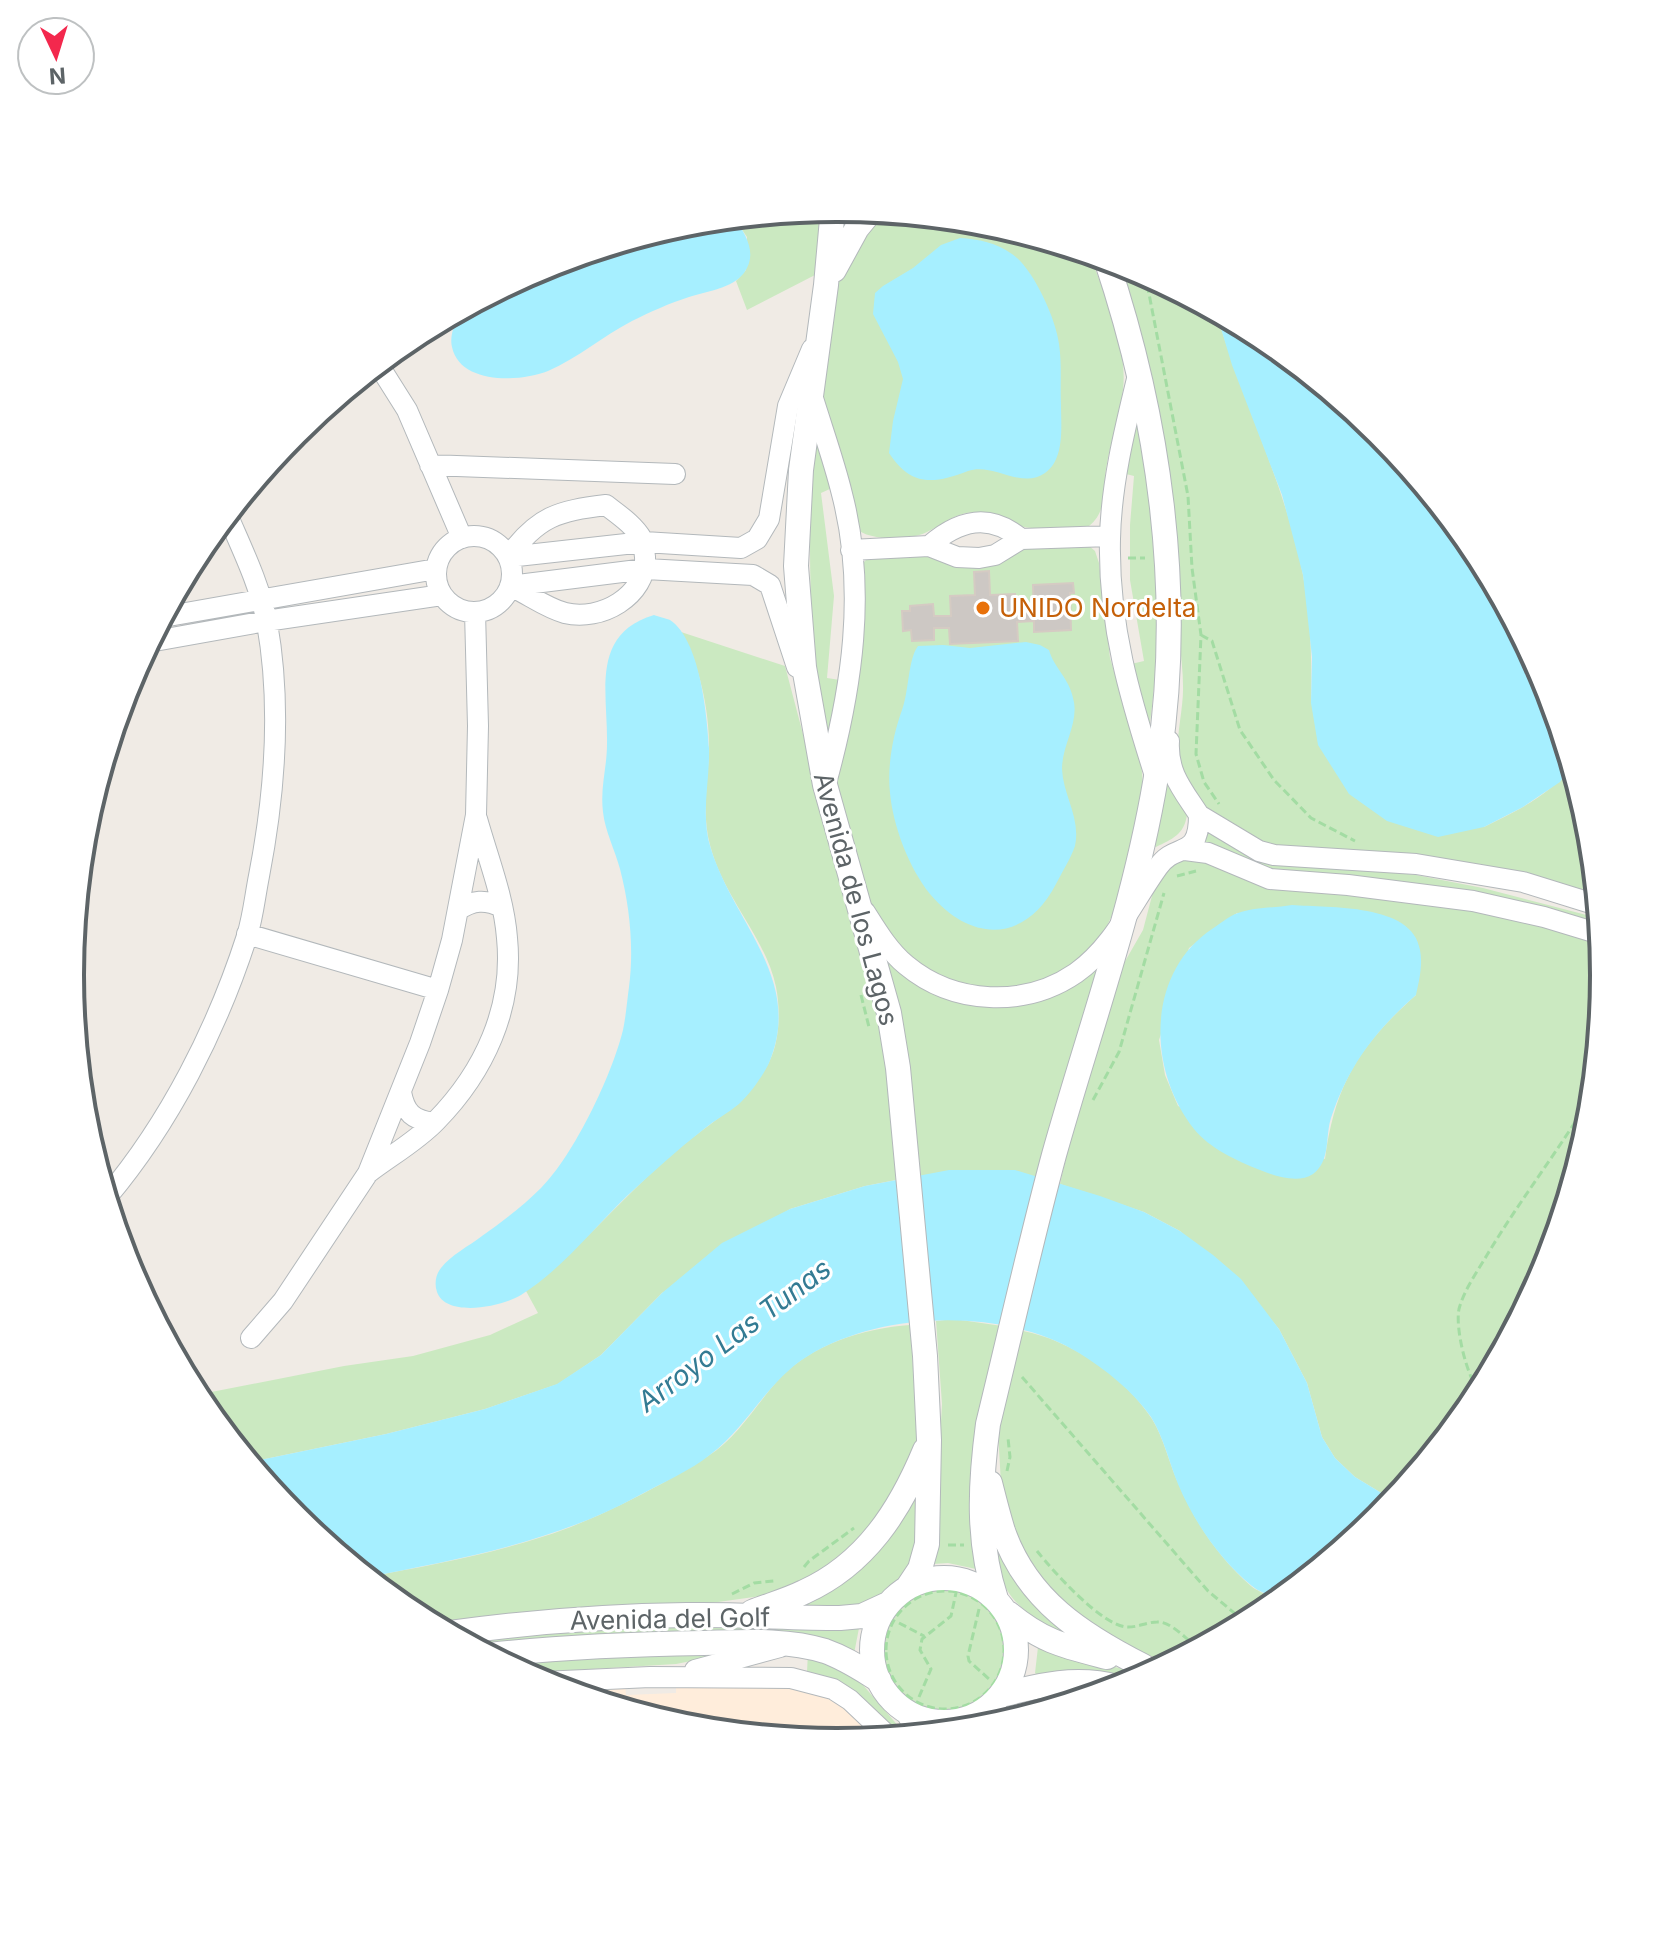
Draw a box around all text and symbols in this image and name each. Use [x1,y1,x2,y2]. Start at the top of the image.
north arrow [16,16,96,96]
text: N [48,62,67,90]
place label: UNIDO Nordelta [999,592,1196,623]
marker: UNIDO Nordelta [974,599,992,617]
street label: Avenida de los Lagos [808,769,905,1029]
water label: Arroyo Las Tunas [630,1251,837,1419]
street label: Avenida del Golf [569,1601,771,1636]

